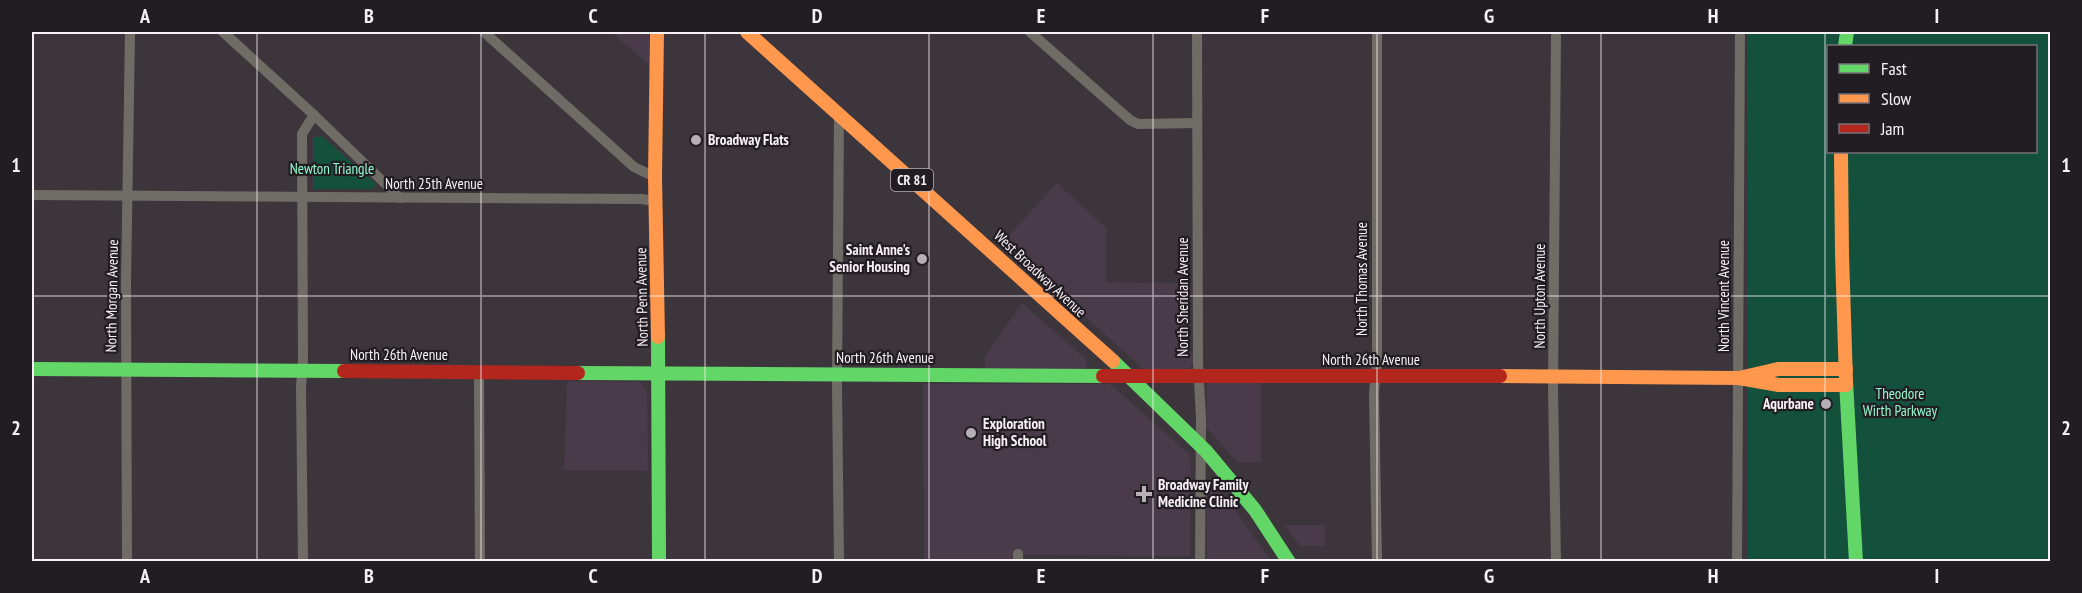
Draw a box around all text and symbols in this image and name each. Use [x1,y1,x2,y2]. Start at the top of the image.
text: A [139,3,151,29]
text: B [364,3,374,29]
text: C [588,3,598,29]
text: D [812,3,823,29]
text: E [1037,3,1045,29]
text: F [1261,3,1269,29]
text: G [1484,3,1494,29]
text: H [1708,3,1718,29]
text: I [1935,3,1939,29]
legend [1827,45,2037,153]
text: Fast [1881,57,1907,80]
text: Slow [1881,87,1912,110]
text: Jam [1880,117,1904,140]
place label: Broadway Flats [708,130,789,149]
marker: Broadway Flats [689,133,703,147]
text: 1 [11,152,21,178]
text: 1 [2061,152,2071,178]
park label: Newton Triangle [290,159,374,178]
road number: CR 81 [891,169,933,191]
street label: North 25th Avenue [385,174,483,193]
street label: North Thomas Avenue [1352,222,1371,336]
street label: West Broadway Avenue [990,226,1090,321]
street label: North Sheridan Avenue [1173,237,1192,357]
street label: North Morgan Avenue [101,239,122,353]
place label: Saint Anne's Senior Housing [829,240,910,276]
street label: North Vincent Avenue [1714,240,1733,352]
street label: North Upton Avenue [1530,243,1549,349]
street label: North Penn Avenue [631,247,652,347]
marker: Saint Anne's Senior Housing [915,252,929,266]
street label: North 26th Avenue [350,345,448,364]
street label: North 26th Avenue [836,348,934,367]
street label: North 26th Avenue [1322,350,1420,369]
park label: Theodore Wirth Parkway [1863,384,1938,420]
place label: Aqurbane [1762,394,1814,413]
marker: Aqurbane [1819,397,1833,411]
place label: Exploration High School [983,414,1047,450]
text: 2 [11,415,21,441]
text: 2 [2061,415,2071,441]
marker: Exploration High School [964,426,978,440]
place label: Broadway Family Medicine Clinic [1158,475,1249,511]
marker: Broadway Family Medicine Clinic [1135,485,1153,503]
text: A [139,563,151,589]
text: B [364,563,374,589]
text: C [588,563,598,589]
text: D [812,563,823,589]
text: E [1037,563,1045,589]
text: F [1261,563,1269,589]
text: G [1484,563,1494,589]
text: H [1708,563,1718,589]
text: I [1935,563,1939,589]

